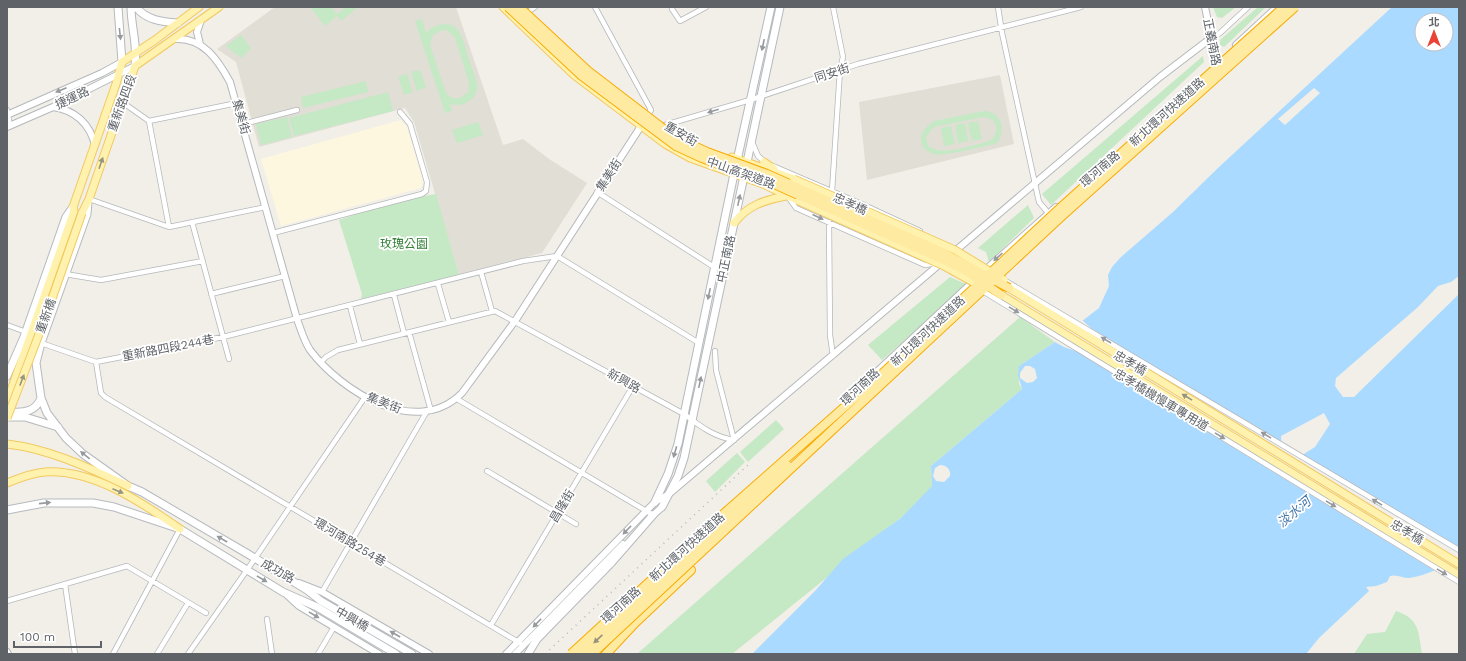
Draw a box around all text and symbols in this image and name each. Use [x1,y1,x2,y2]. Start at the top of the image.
north arrow [1414,12,1454,52]
text: 北 [1429,16,1440,29]
street label: 正義南路 [1201,17,1223,67]
one-way arrow [116,28,123,40]
one-way arrow [759,39,765,51]
street label: 同安街 [813,61,851,85]
street label: 重新路四段 [105,72,139,134]
street label: 新北環河快速道路 [1127,75,1207,149]
street label: 捷運路 [53,84,91,112]
one-way arrow [55,88,67,94]
street label: 集美街 [229,98,253,136]
one-way arrow [707,108,719,114]
street label: 重安街 [662,119,700,149]
street label: 環河南路 [1077,148,1123,190]
street label: 中山高架道路 [705,154,777,192]
one-way arrow [98,156,104,168]
street label: 集美街 [593,156,625,194]
street label: 忠孝橋 [831,190,869,218]
one-way arrow [736,194,742,206]
one-way arrow [812,214,823,220]
street label: 中正南路 [714,234,738,284]
park label: 玫瑰公園 [380,237,428,251]
one-way arrow [993,252,1003,262]
one-way arrow [705,288,711,300]
street label: 新北環河快速道路 [888,293,968,369]
street label: 重新橋 [33,297,59,335]
one-way arrow [1009,306,1019,314]
street label: 重新路四段244巷 [121,332,215,364]
one-way arrow [1100,337,1112,344]
street label: 忠孝橋 [1111,348,1149,378]
street label: 新興路 [605,366,643,396]
street label: 環河南路 [838,366,882,408]
street label: 忠孝橋機慢車專用道 [1111,366,1211,434]
one-way arrow [20,373,26,385]
one-way arrow [697,376,703,388]
street label: 集美街 [365,390,403,416]
one-way arrow [1181,394,1193,401]
one-way arrow [1260,432,1272,439]
one-way arrow [1214,433,1226,440]
one-way arrow [672,446,678,459]
one-way arrow [80,451,90,460]
street label: 昌隆街 [547,487,577,525]
one-way arrow [113,488,125,494]
water label: 淡水河 [1274,492,1316,530]
one-way arrow [1371,498,1383,505]
one-way arrow [39,500,51,506]
one-way arrow [1326,500,1336,508]
street label: 新北環河快速道路 [647,510,727,584]
street label: 環河南路254巷 [312,515,388,569]
street label: 忠孝橋 [1388,517,1426,547]
one-way arrow [623,525,632,535]
one-way arrow [216,535,228,542]
street label: 成功路 [259,556,297,586]
one-way arrow [1437,568,1447,576]
one-way arrow [256,575,268,582]
street label: 環河南路 [598,584,644,626]
street label: 中興橋 [333,604,371,634]
one-way arrow [309,611,319,619]
one-way arrow [532,618,541,628]
scale bar [14,623,101,649]
text: 100 m [20,630,55,644]
one-way arrow [389,631,401,638]
one-way arrow [593,634,604,643]

